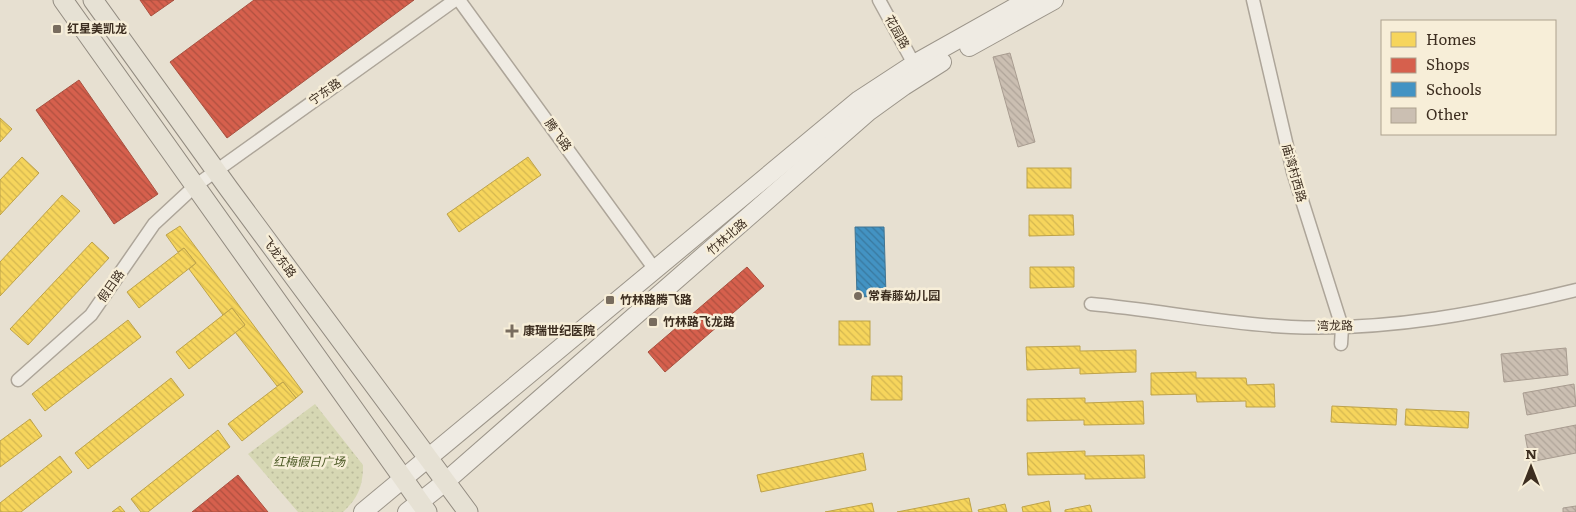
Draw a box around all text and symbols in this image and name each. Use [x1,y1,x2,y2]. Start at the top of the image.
street label: 花园路 [881,11,914,52]
place label: 红星美凯龙 [67,19,127,37]
legend [1381,20,1556,135]
marker: 红星美凯龙 [51,23,63,35]
text: Homes [1426,27,1476,50]
text: Shops [1426,52,1469,75]
street label: 宁东路 [305,73,344,109]
text: Schools [1426,77,1482,100]
text: Other [1426,102,1468,125]
street label: 腾飞路 [541,115,577,154]
street label: 庙湾村西路 [1278,141,1312,204]
street label: 竹林北路 [702,214,750,259]
street label: 飞龙东路 [258,232,301,281]
street label: 假日路 [92,266,128,305]
place label: 常春藤幼儿园 [868,286,940,304]
place label: 竹林路腾飞路 [620,290,692,308]
marker: 常春藤幼儿园 [852,290,864,302]
marker: 竹林路腾飞路 [604,294,616,306]
place label: 竹林路飞龙路 [663,312,735,330]
marker: 竹林路飞龙路 [647,316,659,328]
street label: 湾龙路 [1317,316,1353,334]
place label: 康瑞世纪医院 [523,321,595,339]
marker: 康瑞世纪医院 [505,324,519,338]
north arrow [1506,442,1556,492]
text: N [1525,443,1537,463]
park label: 红梅假日广场 [273,452,346,470]

